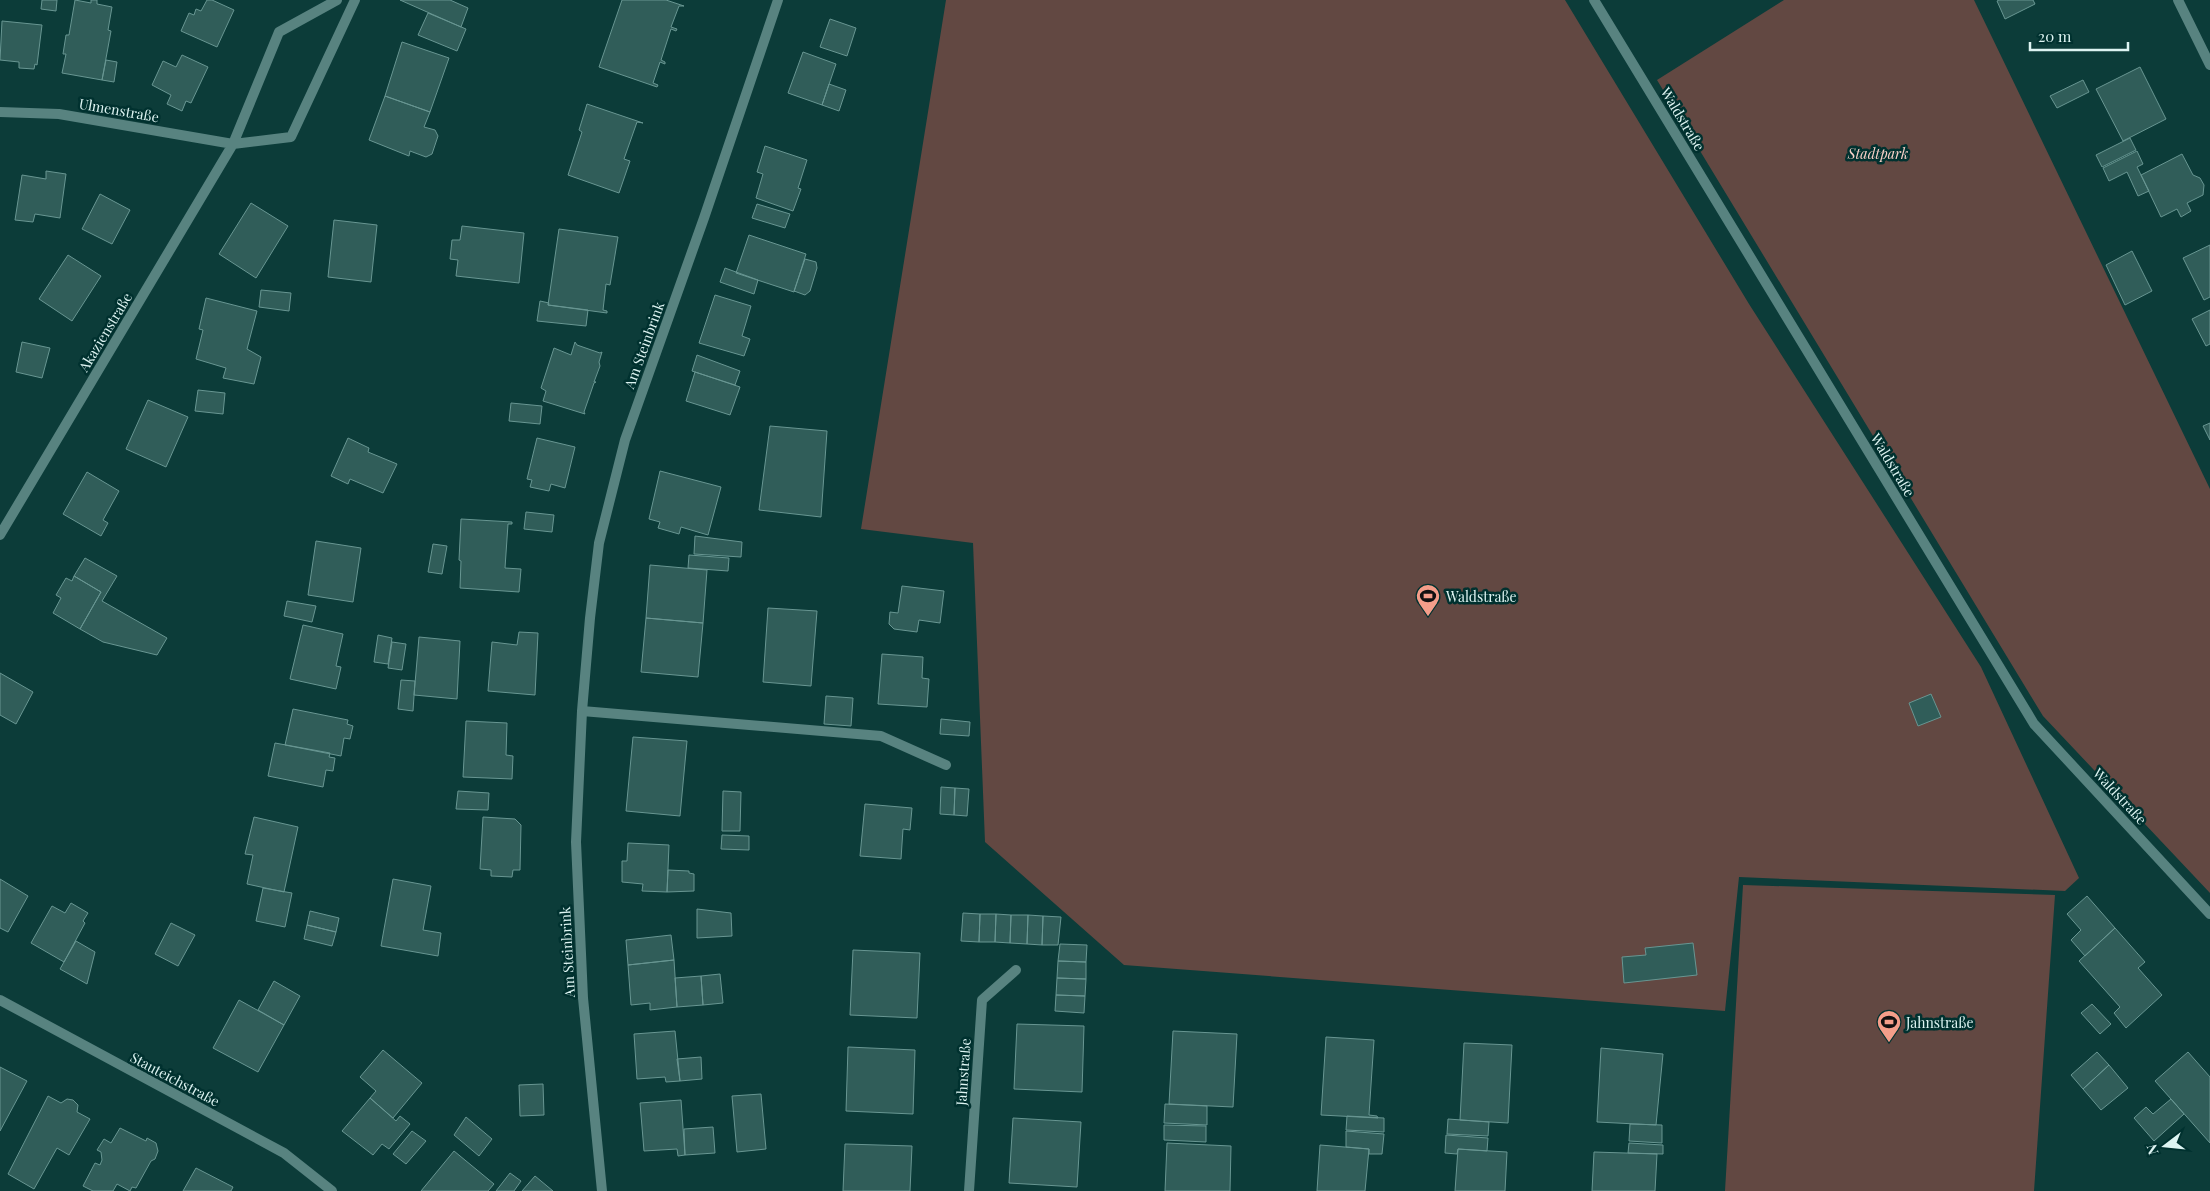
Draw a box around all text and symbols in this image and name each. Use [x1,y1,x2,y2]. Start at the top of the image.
scale bar [2030,20,2128,52]
text: 20 m [2038,26,2072,46]
street label: Waldstraße [1656,83,1709,154]
street label: Ulmenstraße [78,94,160,126]
park label: Stadtpark [1847,144,1908,163]
street label: Akazienstraße [73,289,136,376]
street label: Am Steinbrink [619,299,669,392]
street label: Waldstraße [1866,429,1919,500]
sports icon: Waldstraße [1415,583,1441,617]
place label: Waldstraße [1445,587,1517,606]
street label: Waldstraße [2088,763,2151,828]
street label: Am Steinbrink [555,906,579,999]
sports icon: Jahnstraße [1876,1009,1902,1043]
place label: Jahnstraße [1905,1013,1974,1032]
street label: Jahnstraße [951,1038,975,1107]
street label: Stauteichstraße [127,1047,223,1111]
north arrow [2140,1121,2190,1171]
text: N [2141,1142,2163,1157]

